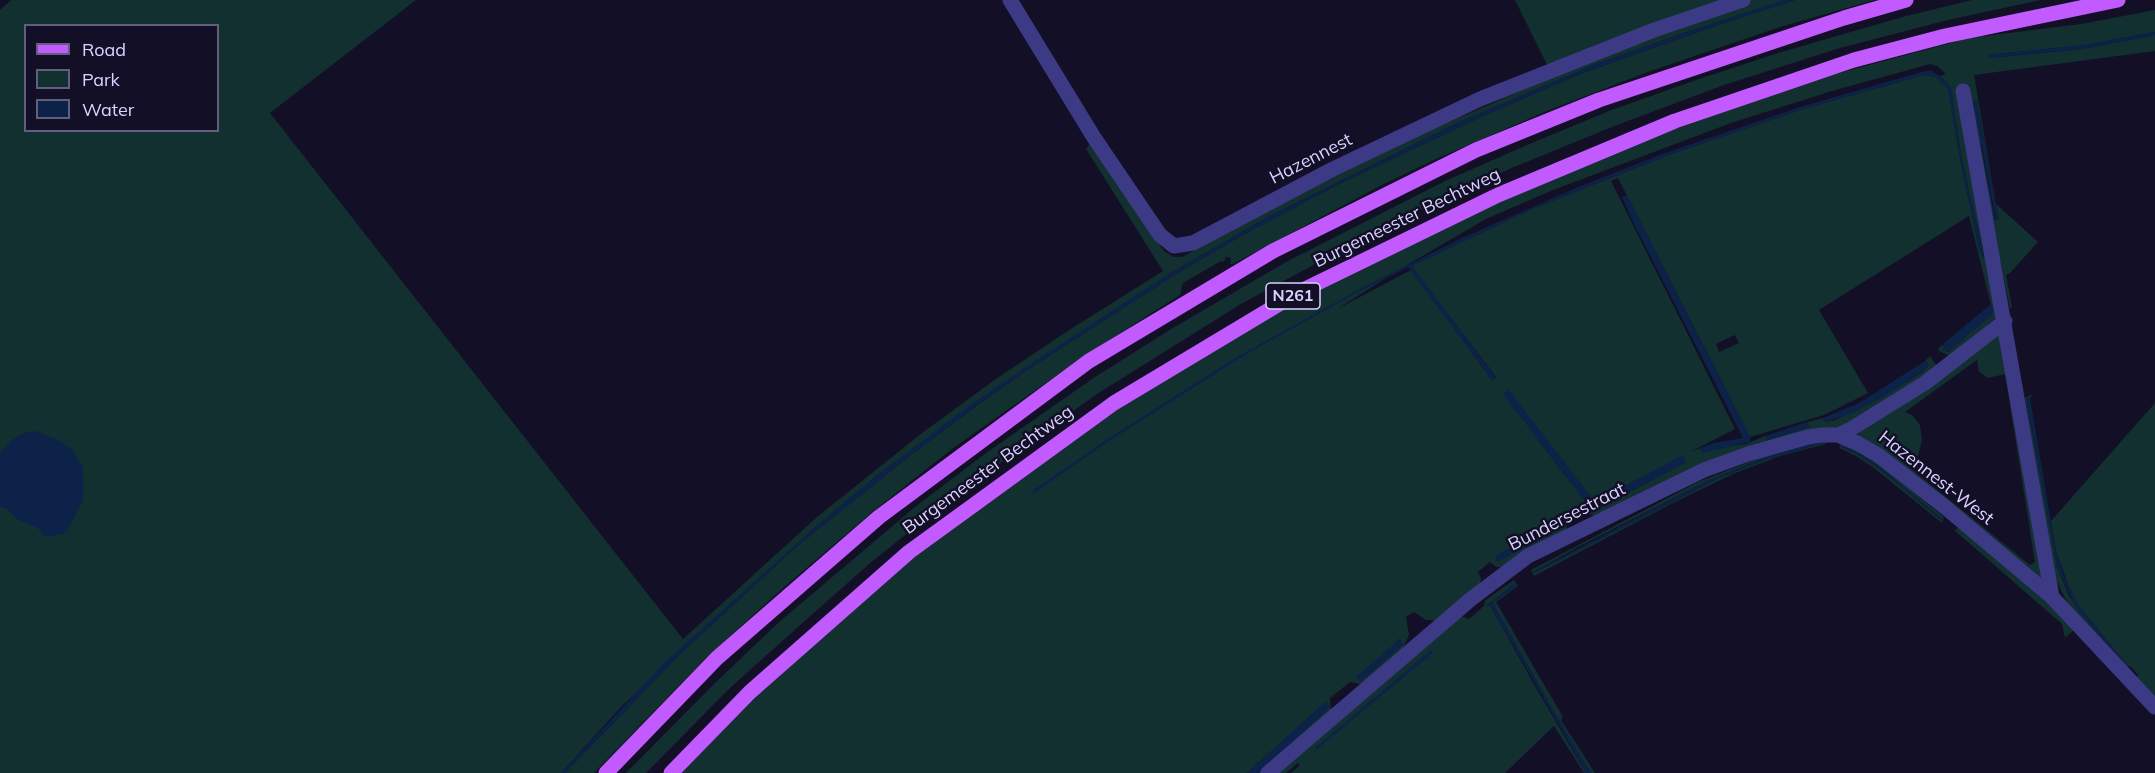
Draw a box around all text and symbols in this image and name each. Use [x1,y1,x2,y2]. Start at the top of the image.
legend [24,24,219,132]
text: Road [82,38,126,61]
text: Park [82,68,120,91]
text: Water [82,98,134,121]
street label: Hazennest [1266,129,1356,189]
street label: Burgemeester Bechtweg [1310,163,1504,273]
road number: N261 [1266,283,1320,309]
street label: Burgemeester Bechtweg [899,401,1077,539]
street label: Hazennest-West [1874,426,1998,530]
street label: Bundersestraat [1505,478,1629,556]

